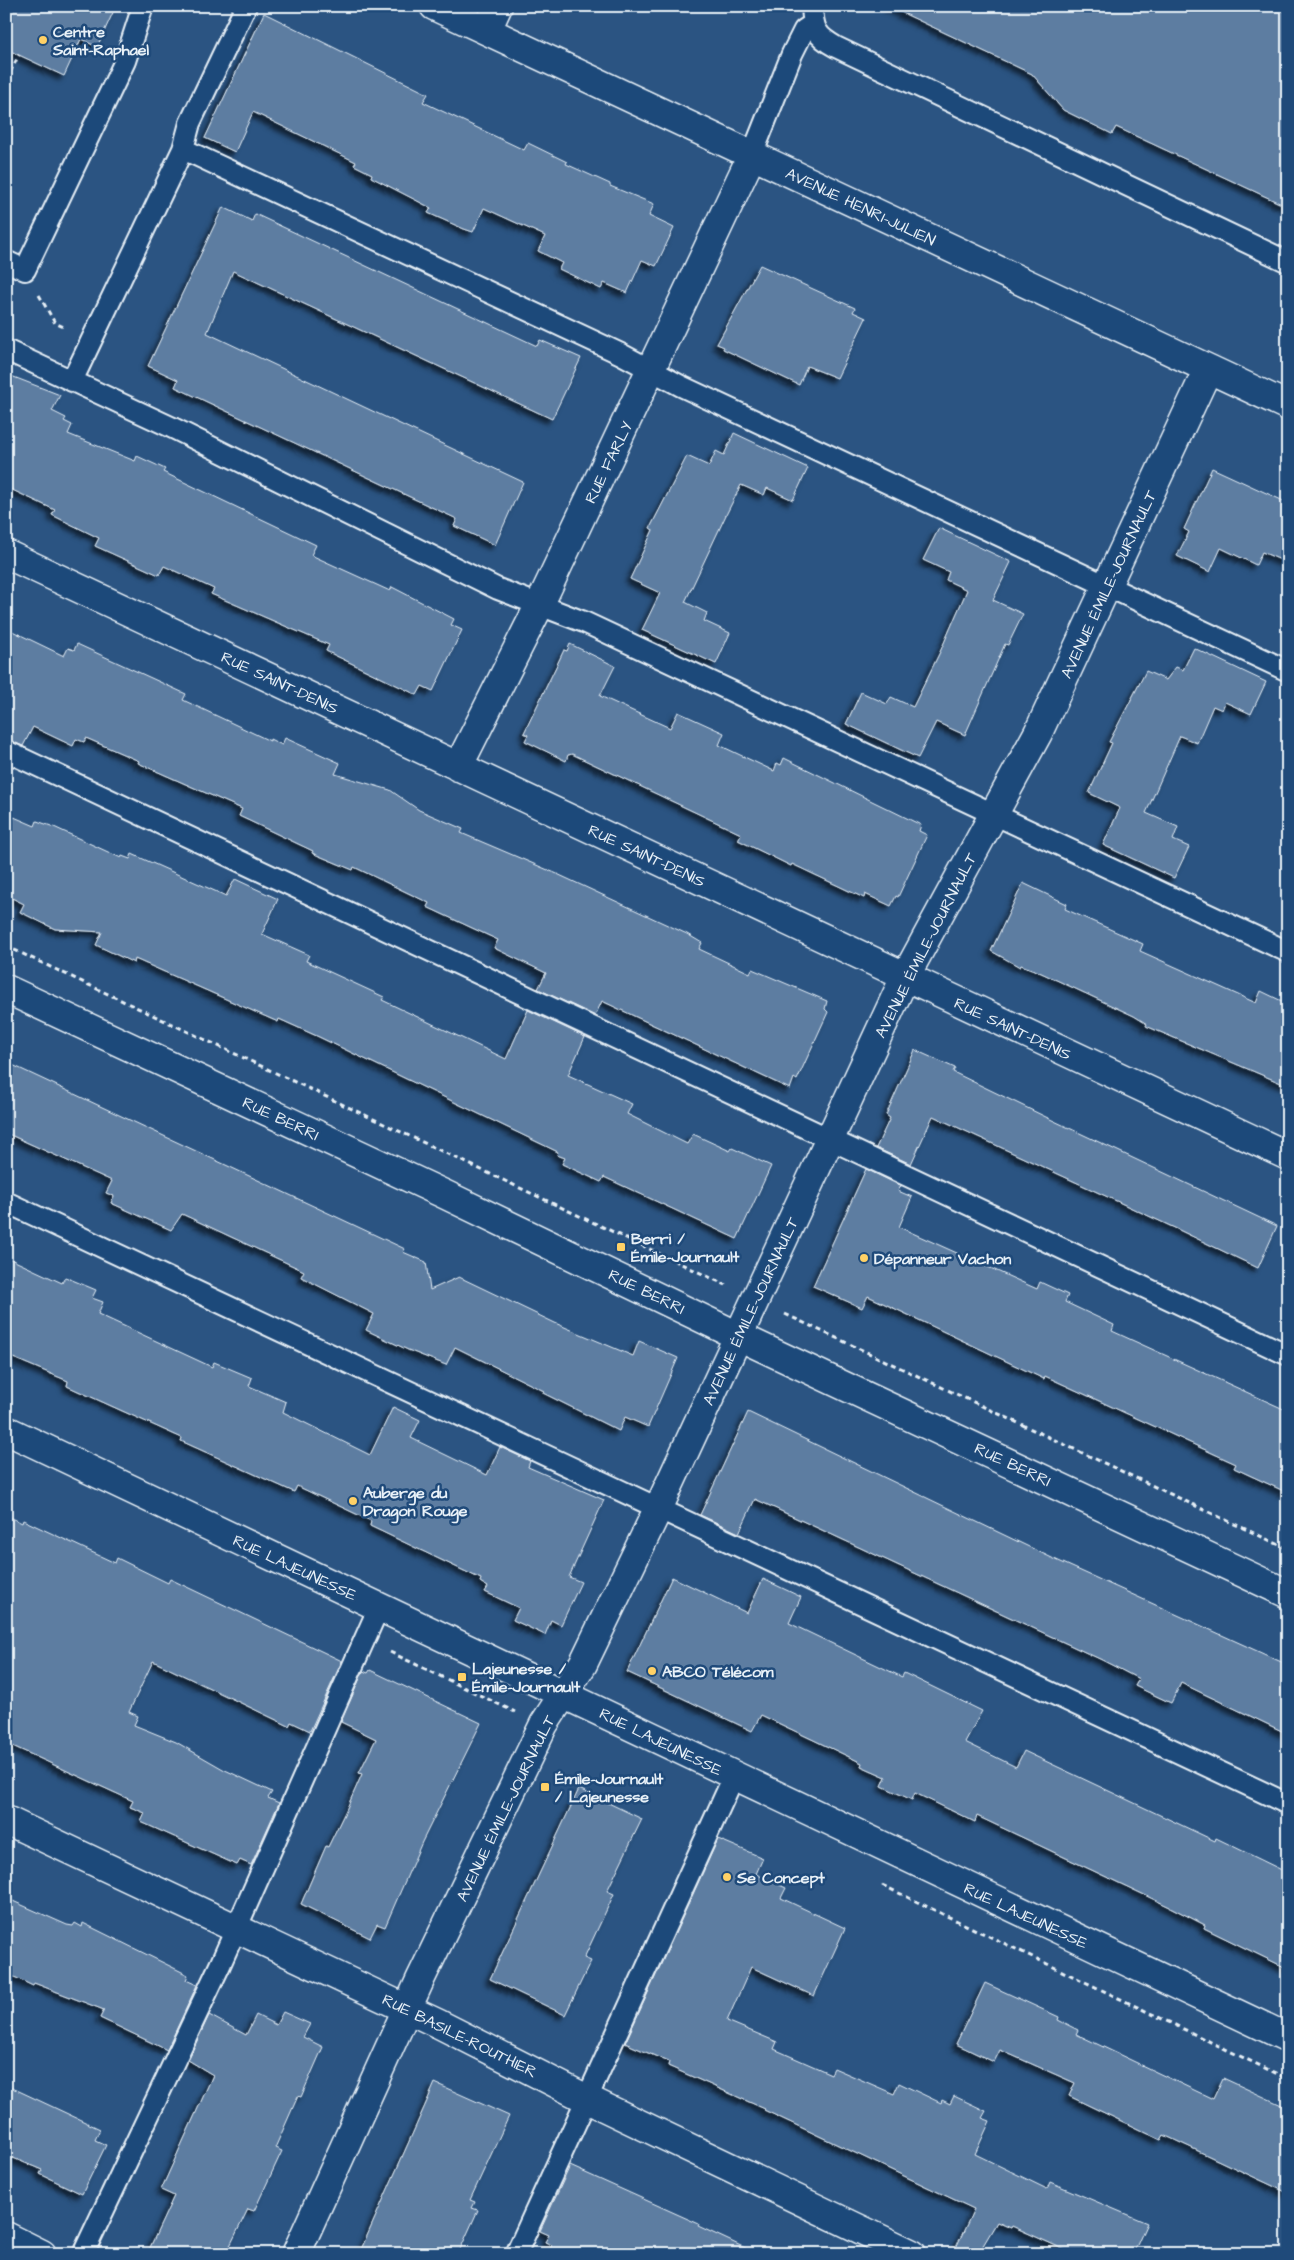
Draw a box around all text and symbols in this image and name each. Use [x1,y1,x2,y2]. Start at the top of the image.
place label: Centre Saint-Raphael [52,21,149,61]
marker: Centre Saint-Raphael [37,34,49,46]
street label: AVENUE HENRI-JULIEN [782,162,939,251]
street label: RUE FARLY [580,417,638,507]
street label: AVENUE ÉMILE-JOURNAULT [1056,487,1162,682]
street label: RUE SAINT-DENIS [217,646,342,720]
street label: RUE SAINT-DENIS [584,819,709,893]
street label: AVENUE ÉMILE-JOURNAULT [870,849,982,1042]
street label: RUE SAINT-DENIS [950,992,1075,1066]
street label: RUE BERRI [239,1092,323,1146]
street label: AVENUE ÉMILE-JOURNAULT [698,1214,804,1409]
place label: Berri / Émile-Journault [631,1228,740,1268]
marker: Berri / Émile-Journault [615,1241,627,1253]
place label: Dépanneur Vachon [874,1248,1011,1270]
marker: Dépanneur Vachon [858,1252,870,1264]
street label: RUE BERRI [605,1264,688,1320]
street label: RUE BERRI [971,1438,1055,1492]
place label: Auberge du Dragon Rouge [363,1482,468,1524]
marker: Auberge du Dragon Rouge [347,1495,359,1507]
street label: RUE LAJEUNESSE [229,1530,360,1606]
place label: Lajeunesse / Émile-Journault [472,1658,581,1698]
place label: ABCO Télécom [662,1661,774,1683]
marker: ABCO Télécom [646,1665,658,1677]
marker: Lajeunesse / Émile-Journault [456,1671,468,1683]
street label: RUE LAJEUNESSE [595,1703,726,1781]
street label: AVENUE ÉMILE-JOURNAULT [451,1711,561,1905]
place label: Émile-Journault / Lajeunesse [555,1768,664,1808]
marker: Émile-Journault / Lajeunesse [539,1781,551,1793]
place label: Se Concept [736,1867,825,1889]
marker: Se Concept [721,1871,733,1883]
street label: RUE LAJEUNESSE [960,1878,1091,1954]
street label: RUE BASILE-ROUTHIER [378,1989,541,2083]

